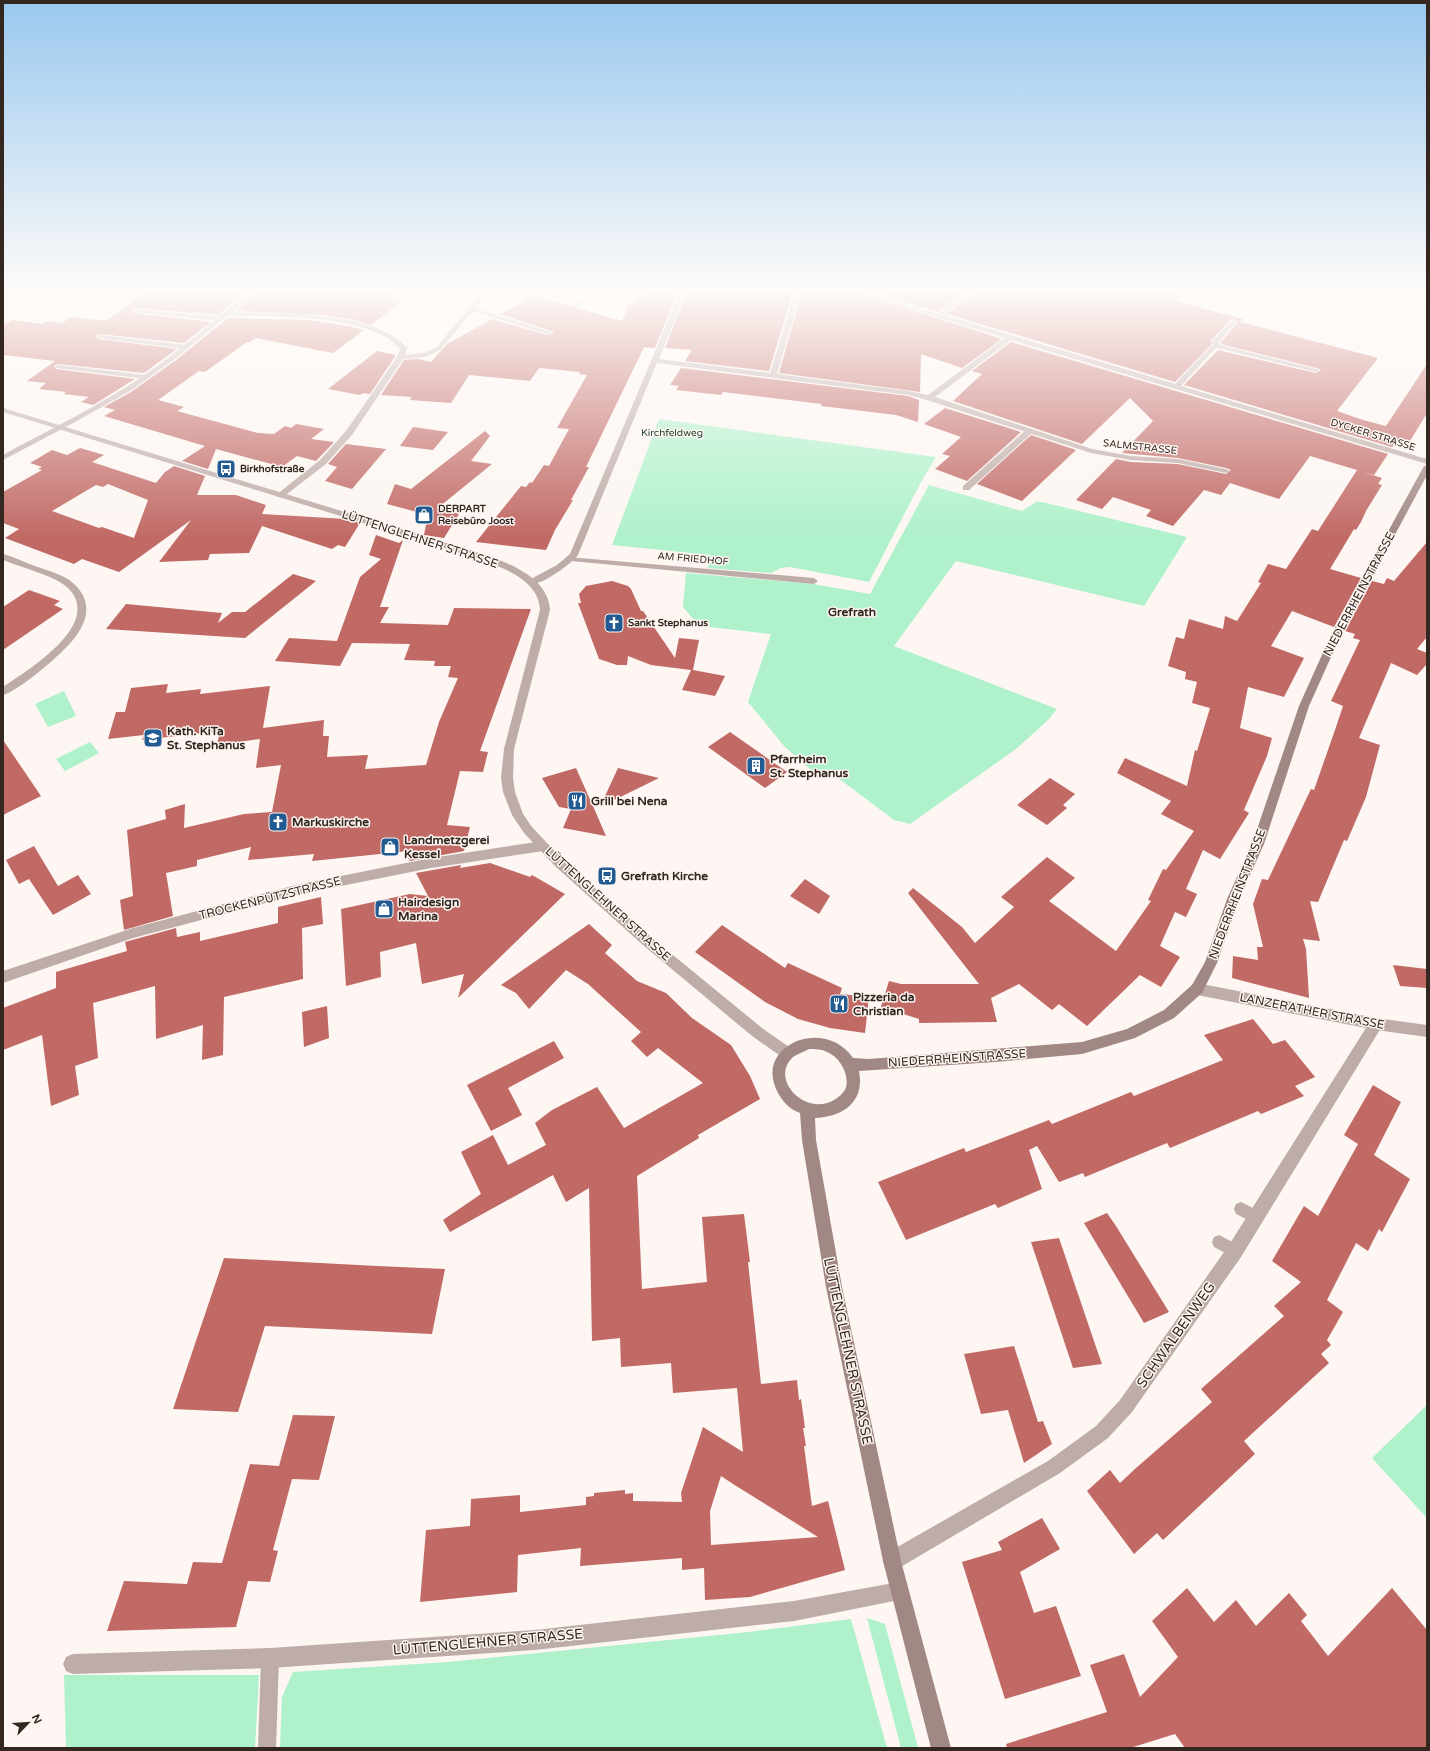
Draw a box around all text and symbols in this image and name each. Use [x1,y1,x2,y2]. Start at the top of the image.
street label: DYCKER STRASSE [1329,416,1417,454]
park label: Kirchfeldweg [641,427,703,439]
street label: SALMSTRASSE [1102,437,1178,457]
bus stop icon: Birkhofstraße [215,458,237,480]
place label: Birkhofstraße [240,463,305,475]
place label: DERPART Reisebüro Joost [438,503,514,527]
shop icon: DERPART Reisebüro Joost [413,504,435,526]
street label: LÜTTENGLEHNER STRASSE [340,507,500,571]
street label: NIEDERRHEINSTRASSE [1320,529,1398,658]
street label: AM FRIEDHOF [657,550,729,568]
district label: Grefrath [828,605,876,619]
church icon: Sankt Stephanus [603,612,625,634]
place label: Sankt Stephanus [628,617,708,629]
place label: Kath. KiTa St. Stephanus [167,724,246,753]
school or university icon: Kath. KiTa St. Stephanus [142,727,164,749]
place label: Pfarrheim St. Stephanus [770,752,849,781]
building icon: Pfarrheim St. Stephanus [745,755,767,777]
restaurant icon: Grill bei Nena [566,790,588,812]
place label: Grill bei Nena [591,794,668,808]
church icon: Markuskirche [267,811,289,833]
place label: Markuskirche [292,815,369,829]
street label: NIEDERRHEINSTRASSE [1206,827,1268,961]
place label: Landmetzgerei Kessel [404,833,489,861]
shop icon: Landmetzgerei Kessel [379,836,401,858]
street label: LÜTTENGLEHNER STRASSE [543,844,674,964]
bus stop icon: Grefrath Kirche [596,865,618,887]
place label: Grefrath Kirche [621,869,708,883]
street label: TROCKENPÜTZSTRASSE [198,874,343,922]
place label: Hairdesign Marina [398,895,459,923]
shop icon: Hairdesign Marina [373,898,395,920]
place label: Pizzeria da Christian [853,990,915,1018]
street label: LANZERATHER STRASSE [1238,990,1386,1032]
restaurant icon: Pizzeria da Christian [828,993,850,1015]
street label: NIEDERRHEINSTRASSE [887,1046,1027,1070]
street label: LÜTTENGLEHNER STRASSE [820,1256,876,1446]
street label: SCHWALBENWEG [1133,1279,1219,1391]
street label: LÜTTENGLEHNER STRASSE [392,1625,584,1659]
north arrow [8,1703,48,1743]
text: N [29,1712,44,1726]

